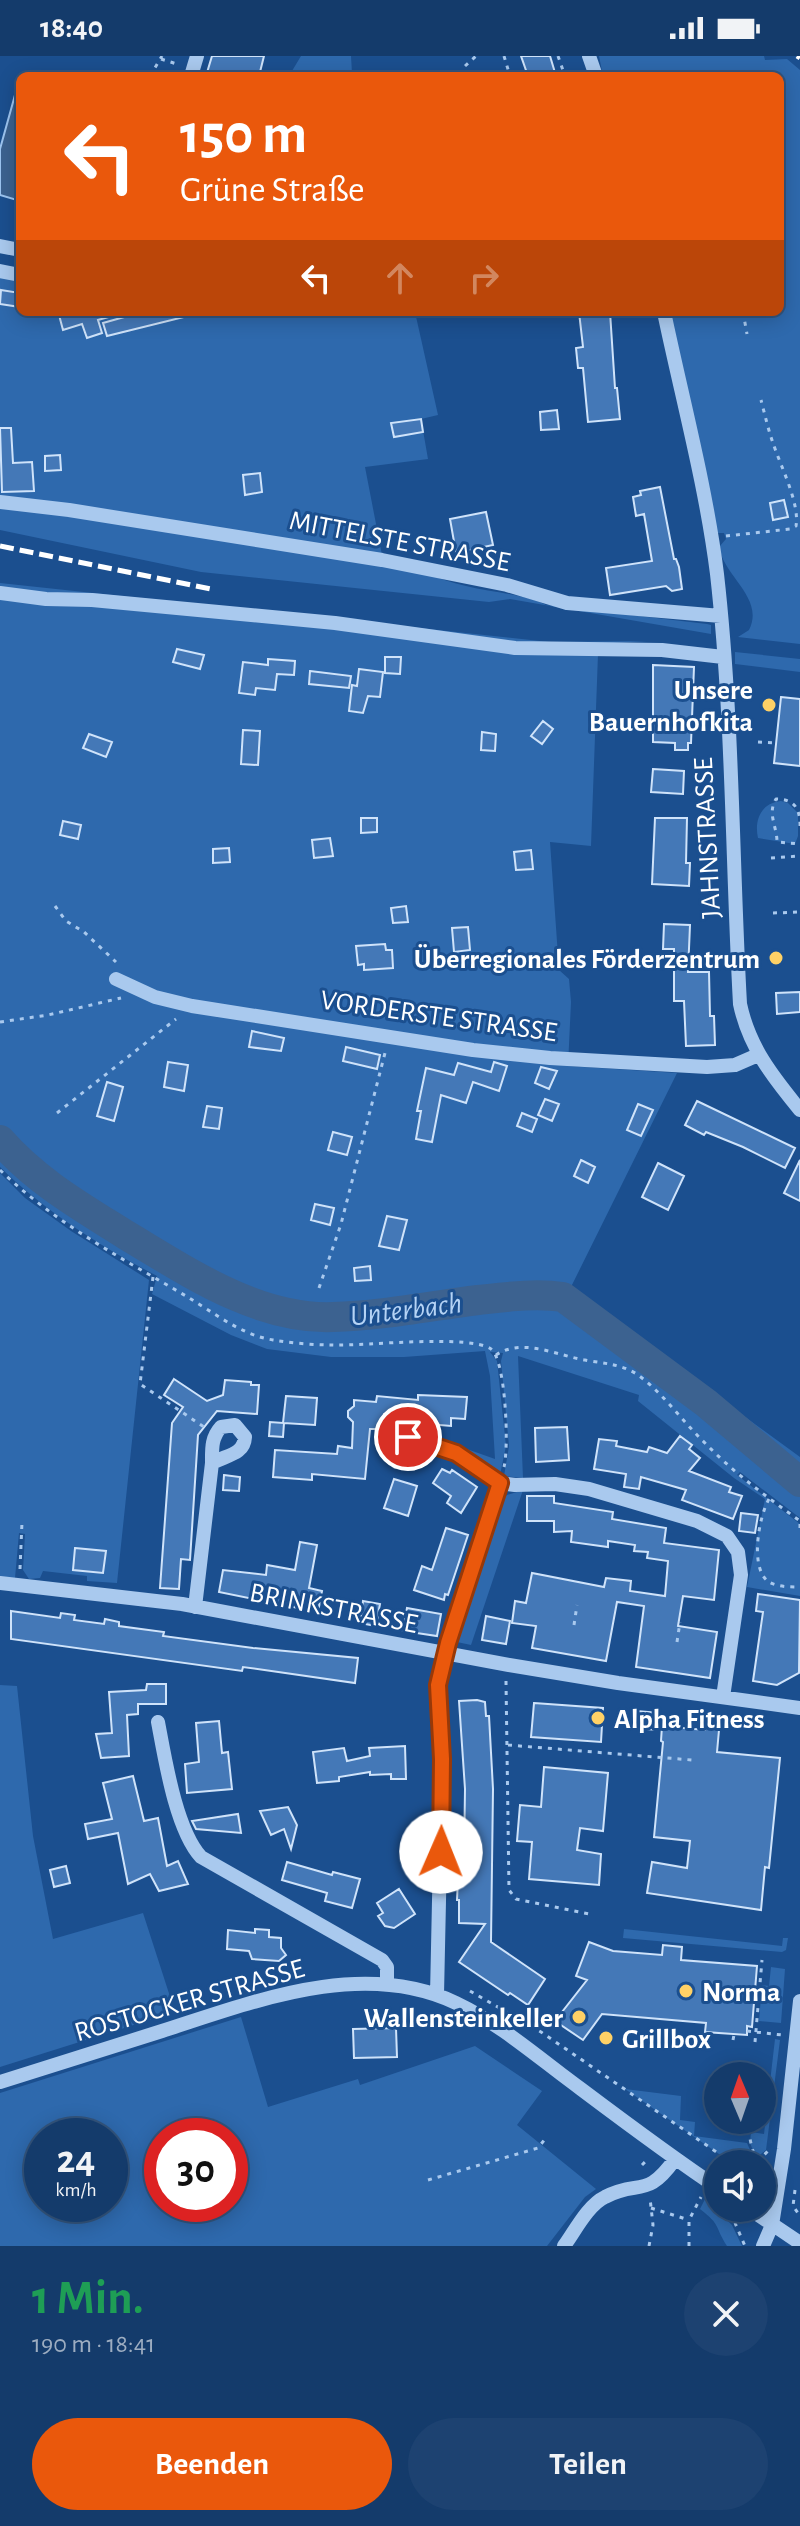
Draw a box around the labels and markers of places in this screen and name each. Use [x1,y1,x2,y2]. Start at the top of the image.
place label: Unsere Bauernhofkita [589,677,753,737]
marker: Unsere Bauernhofkita [760,696,778,714]
place label: Überregionales Förderzentrum [414,944,760,974]
marker: Überregionales Förderzentrum [767,949,785,967]
pin [374,1403,442,1471]
place label: Alpha Fitness [614,1706,765,1734]
marker: Alpha Fitness [589,1709,607,1727]
place label: Norma [702,1979,780,2007]
marker: Norma [677,1982,695,2000]
place label: Wallensteinkeller [364,2005,563,2033]
marker: Wallensteinkeller [570,2008,588,2026]
place label: Grillbox [622,2026,711,2054]
marker: Grillbox [597,2029,615,2047]

